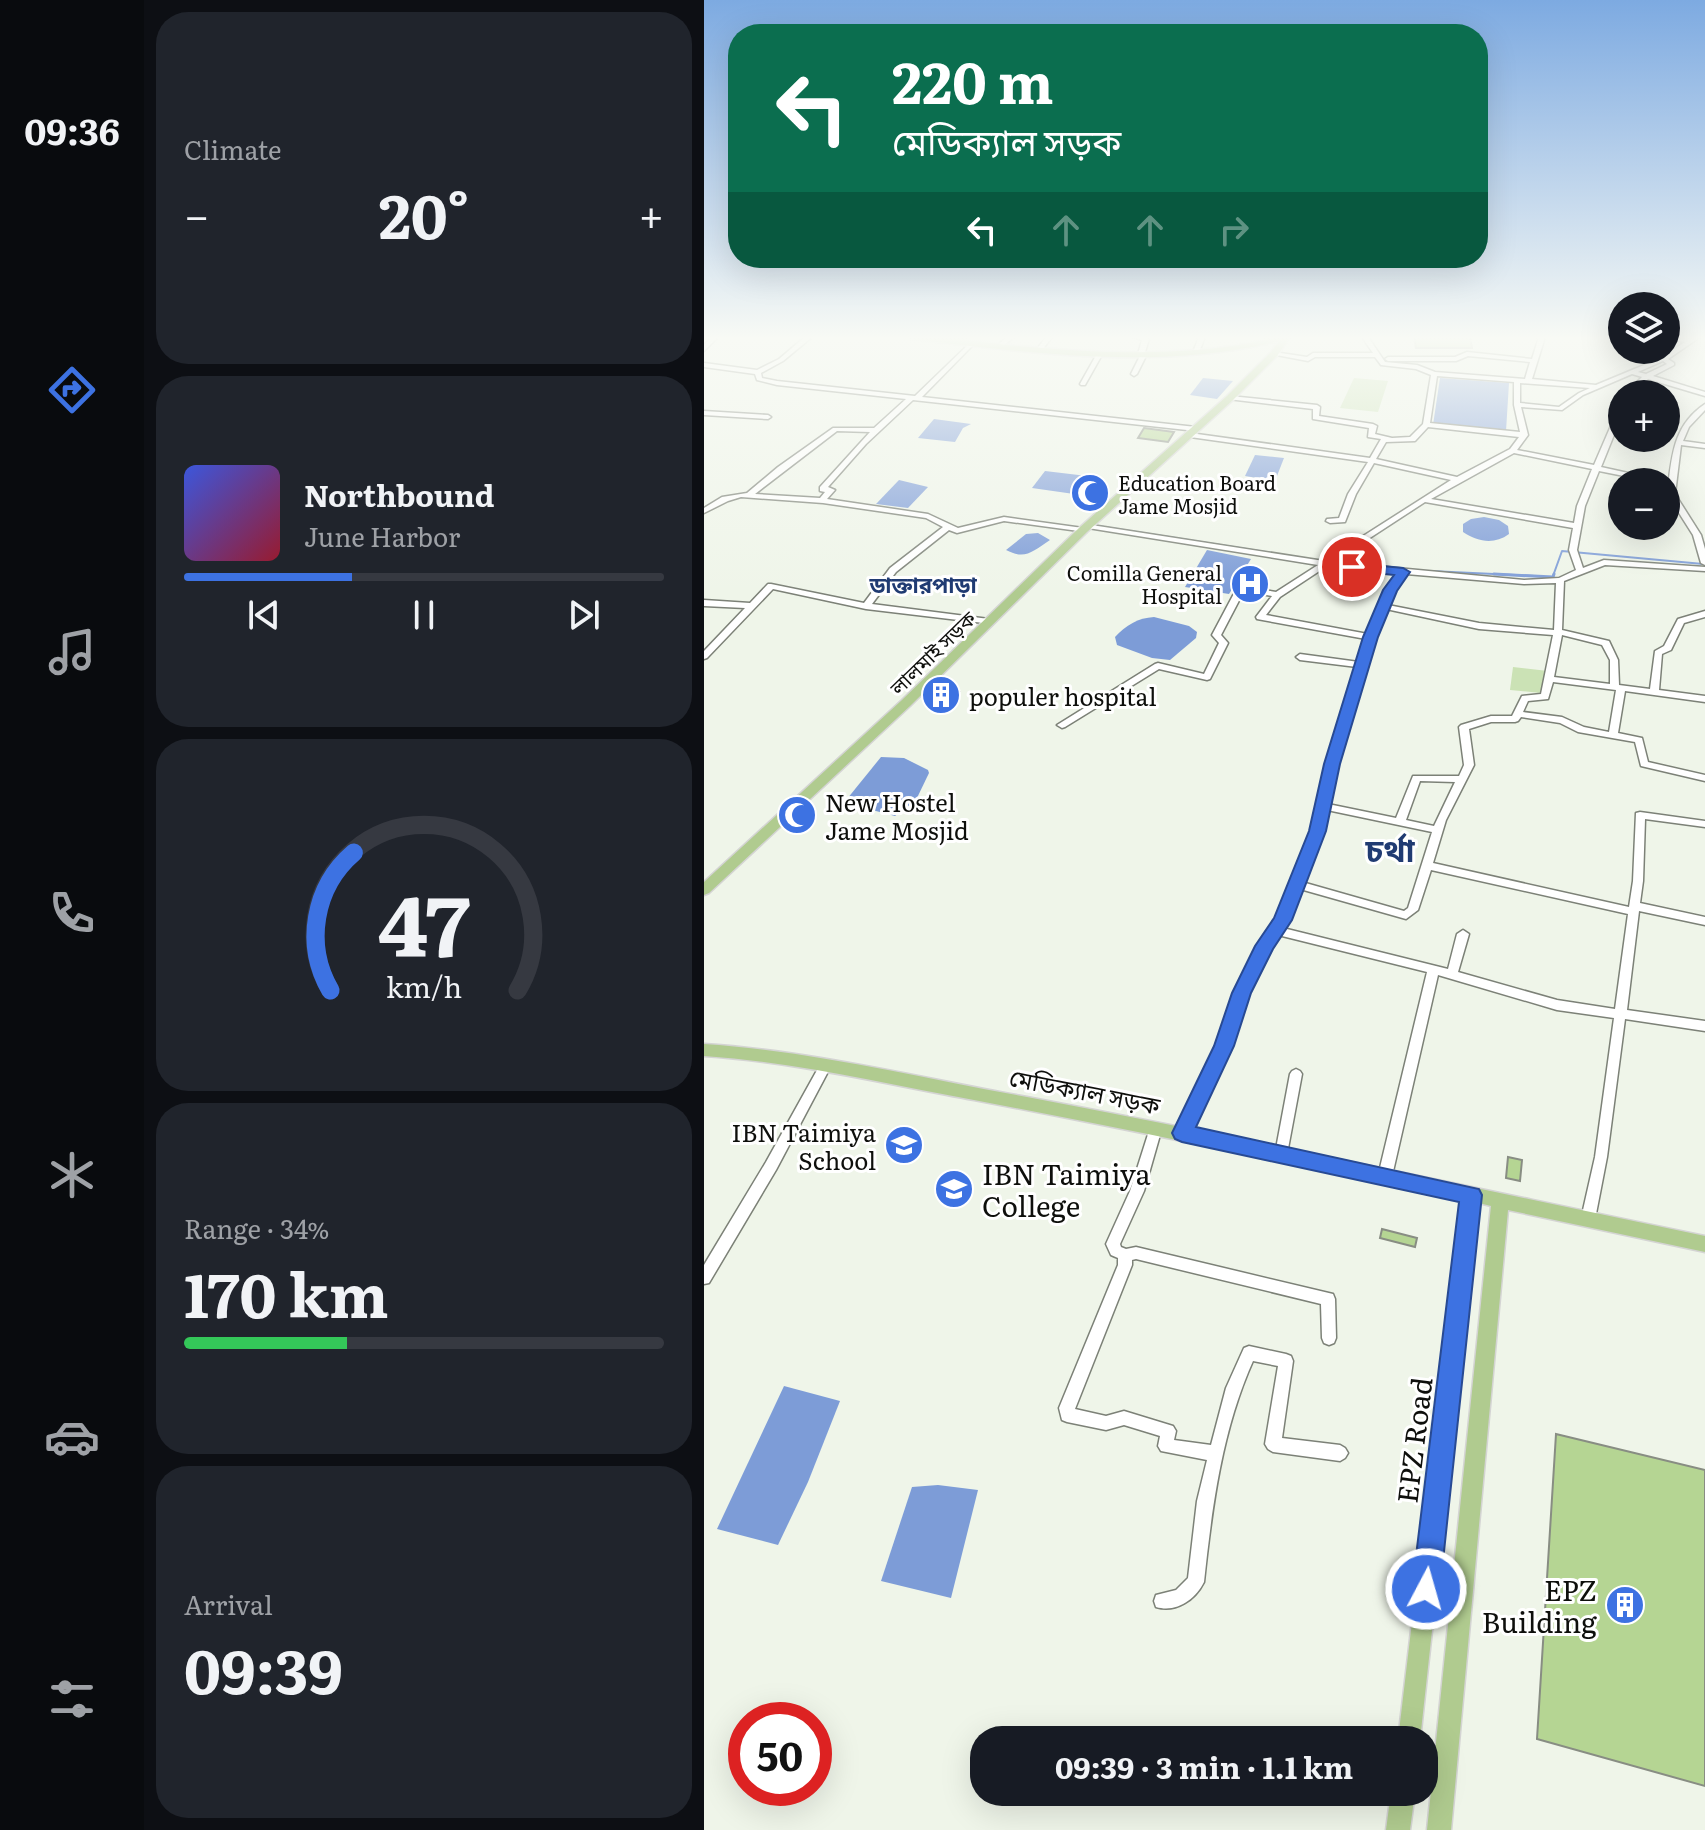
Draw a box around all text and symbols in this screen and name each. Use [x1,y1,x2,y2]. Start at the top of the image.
text: 220 m [892,38,1054,121]
icon: left [760,56,864,160]
text: 09:36 [24,103,120,156]
text: মেডিক্যাল সড়ক [892,114,1121,167]
text: Climate [184,129,282,168]
text: 20° [379,168,469,257]
text: − [184,180,210,246]
text: + [638,180,664,246]
icon: left [960,208,1004,252]
icon: ahead [1044,208,1088,252]
icon: ahead [1128,208,1172,252]
icon: right [1212,208,1256,252]
map controls [1608,292,1680,540]
button: layers [1608,292,1680,364]
icon: directions [44,362,100,418]
button: + [1608,380,1680,452]
place label: Education Board Jame Mosjid [1118,467,1276,520]
button: − [1608,468,1680,540]
text: Northbound [304,472,495,516]
mosque icon: Education Board Jame Mosjid [1069,472,1111,514]
text: June Harbor [304,516,460,555]
pin [1318,533,1386,601]
icon: arrive [1330,545,1374,589]
place label: Comilla General Hospital [1067,557,1222,610]
hospital icon: Comilla General Hospital [1229,563,1271,605]
district label: ডাক্তারপাড়া [868,567,977,600]
icon: previous [242,593,286,637]
icon: pause [402,593,446,637]
icon: next [562,593,606,637]
street label: লালমাই সড়ক [881,603,982,702]
icon: music [44,624,100,680]
building icon: populer hospital [920,674,962,716]
place label: populer hospital [969,678,1157,713]
place label: New Hostel Jame Mosjid [825,784,969,847]
mosque icon: New Hostel Jame Mosjid [776,794,818,836]
district label: চর্থা [1364,824,1416,872]
text: 47 [378,859,470,983]
icon: phone [44,885,100,941]
text: km/h [386,964,462,1007]
street label: মেডিক্যাল সড়ক [1007,1058,1164,1122]
place label: IBN Taimiya School [732,1114,876,1177]
school or university icon: IBN Taimiya School [883,1124,925,1166]
icon: climate [44,1147,100,1203]
place label: IBN Taimiya College [982,1152,1150,1226]
school or university icon: IBN Taimiya College [933,1168,975,1210]
text: Range · 34% [184,1208,329,1247]
text: 170 km [184,1247,389,1336]
street label: EPZ Road [1384,1375,1442,1505]
icon: car [44,1409,100,1465]
position arrow [1384,1547,1468,1631]
place label: EPZ Building [1482,1568,1597,1642]
text: Arrival [184,1584,273,1623]
building icon: EPZ Building [1604,1584,1646,1626]
text: 09:39 [184,1623,343,1712]
icon: filters [44,1671,100,1727]
speed limit sign: 50 [728,1702,832,1806]
text: 09:39 · 3 min · 1.1 km [1055,1744,1353,1788]

